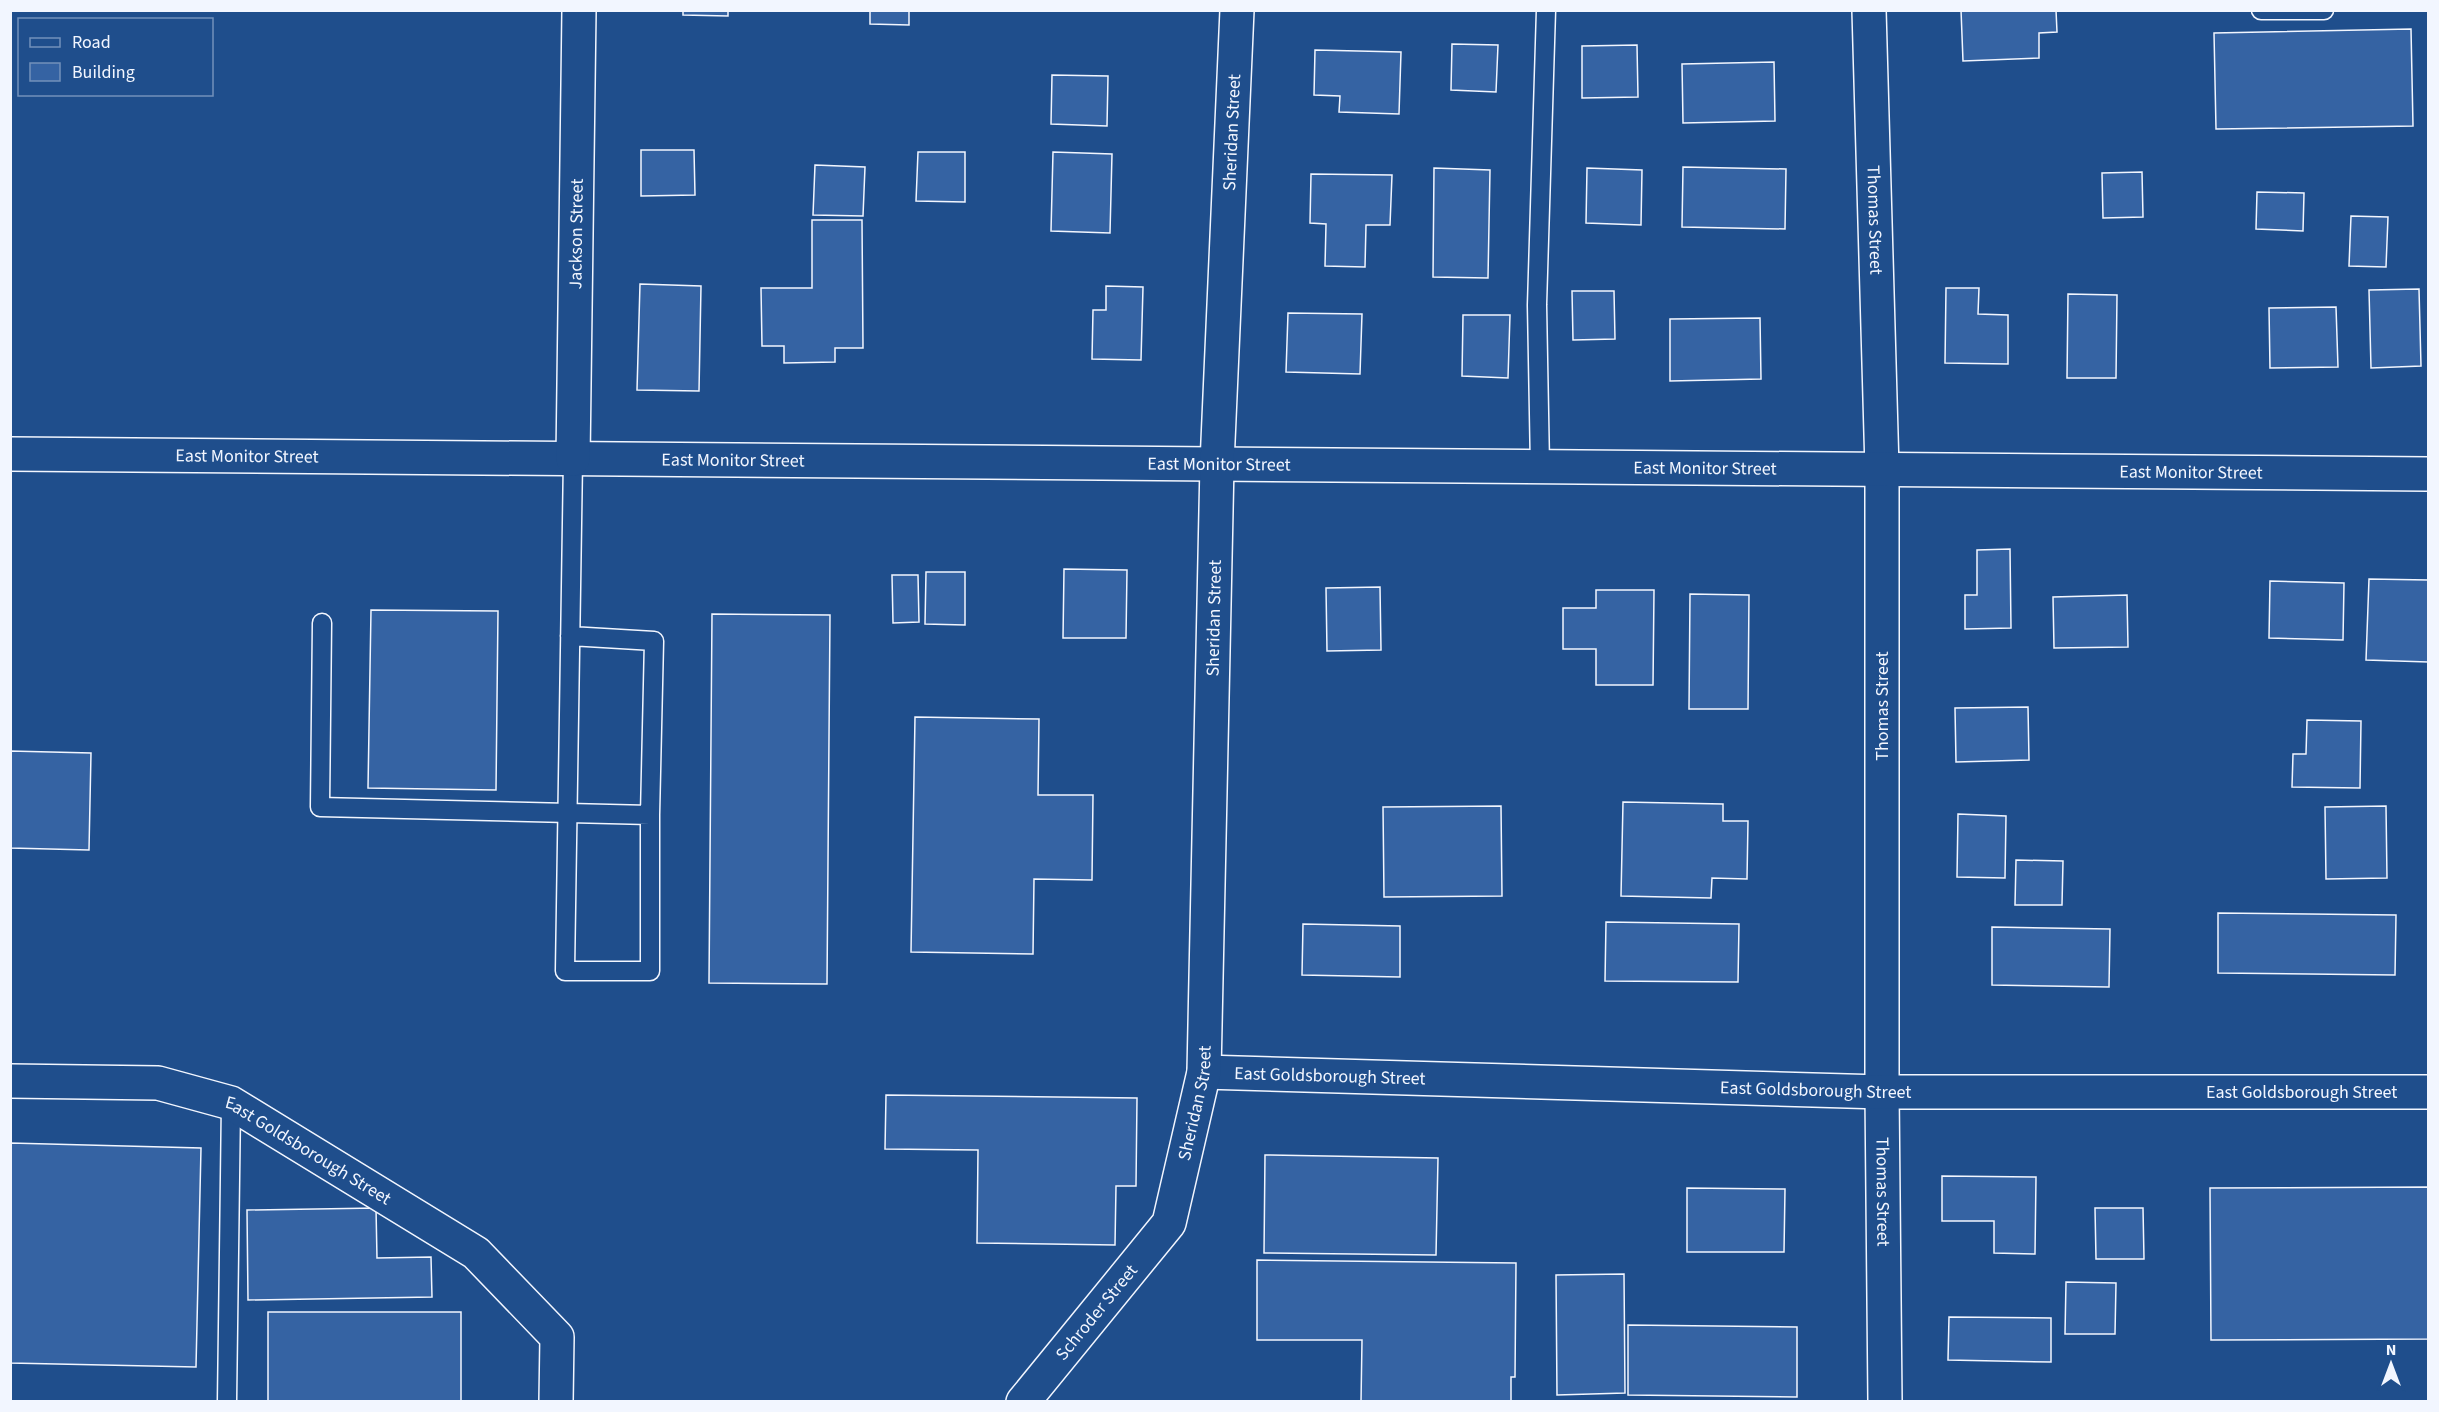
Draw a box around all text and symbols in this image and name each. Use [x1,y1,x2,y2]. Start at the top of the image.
legend [18,18,213,96]
text: Road [72,30,111,55]
text: Building [72,60,135,85]
street label: Sheridan Street [1217,74,1247,191]
street label: Thomas Street [1861,165,1889,275]
street label: Jackson Street [563,178,589,290]
street label: East Monitor Street [175,443,319,469]
street label: East Monitor Street [661,447,805,473]
street label: East Monitor Street [1147,451,1291,477]
street label: East Monitor Street [1633,455,1777,481]
street label: East Monitor Street [2119,459,2263,485]
street label: Sheridan Street [1200,559,1227,677]
street label: Thomas Street [1870,651,1895,761]
street label: Sheridan Street [1171,1045,1217,1163]
street label: East Goldsborough Street [1234,1060,1426,1091]
street label: East Goldsborough Street [1720,1075,1911,1105]
street label: East Goldsborough Street [2206,1080,2397,1105]
street label: East Goldsborough Street [222,1090,396,1211]
street label: Thomas Street [1870,1137,1896,1247]
street label: Schroder Street [1050,1259,1143,1366]
north arrow [2361,1334,2421,1394]
text: N [2386,1339,2396,1361]

